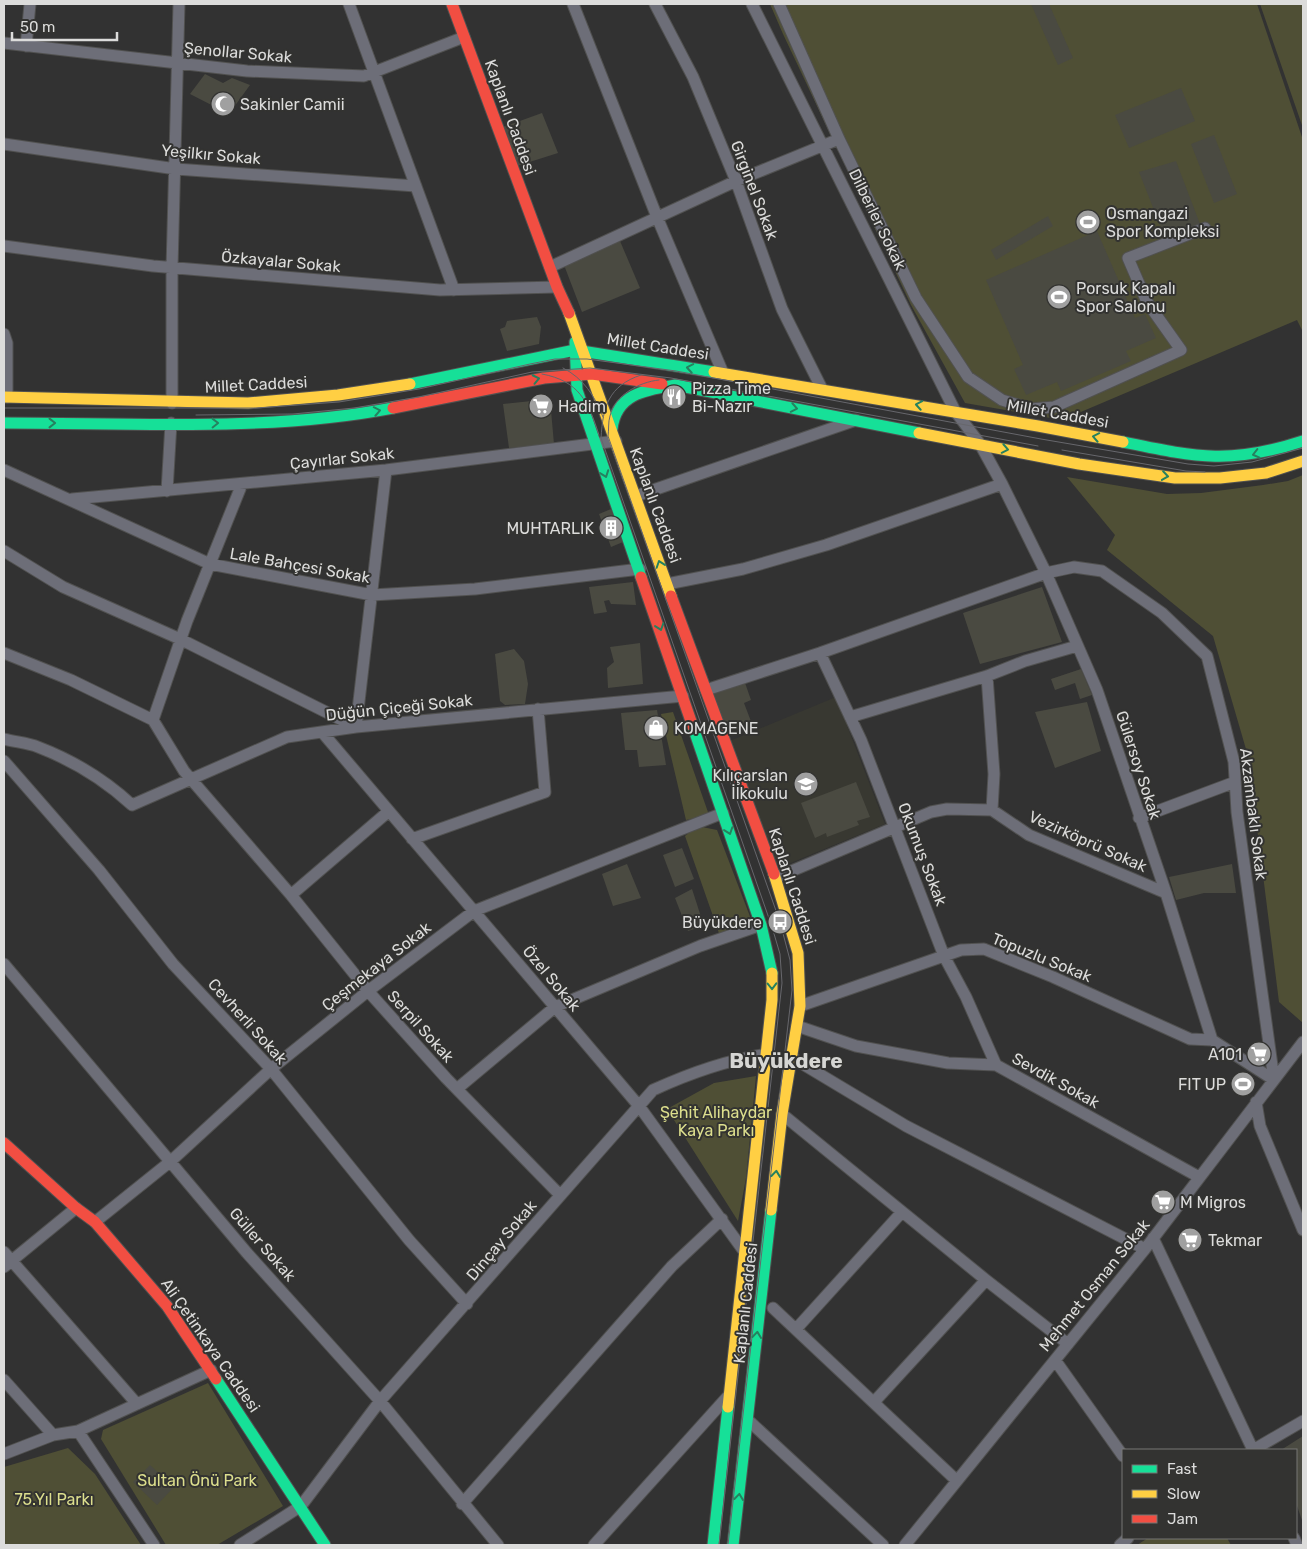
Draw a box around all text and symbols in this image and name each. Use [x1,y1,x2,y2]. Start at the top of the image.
scale bar [12,10,118,42]
text: 50 m [20,18,55,36]
street label: Şenollar Sokak [183,38,293,67]
street label: Kaplanlı Caddesi [481,57,540,178]
mosque icon: Sakinler Camii [210,91,236,117]
place label: Sakinler Camii [240,95,345,114]
street label: Girginel Sokak [727,138,782,243]
street label: Yeşilkır Sokak [160,141,262,168]
street label: Dilberler Sokak [845,166,911,274]
place label: Osmangazi Spor Kompleksi [1106,204,1219,241]
sports icon: Osmangazi Spor Kompleksi [1075,209,1101,235]
street label: Özkayalar Sokak [220,247,342,276]
place label: Porsuk Kapalı Spor Salonu [1076,279,1176,316]
sports icon: Porsuk Kapalı Spor Salonu [1046,284,1072,310]
street label: Millet Caddesi [606,329,710,364]
one-way arrow [685,363,694,373]
street label: Millet Caddesi [204,372,308,397]
one-way arrow [532,375,541,385]
place label: Pizza Time Bi-Nazır [692,379,771,416]
restaurant icon: Pizza Time Bi-Nazır [661,384,687,410]
supermarket icon: Hadim [528,393,554,419]
street label: Millet Caddesi [1006,395,1110,432]
place label: Hadim [558,397,606,416]
one-way arrow [915,401,923,411]
one-way arrow [790,402,799,413]
one-way arrow [372,407,381,417]
one-way arrow [49,418,57,428]
one-way arrow [211,418,219,429]
one-way arrow [1092,432,1101,442]
street label: Çayırlar Sokak [289,443,396,473]
one-way arrow [1001,443,1010,454]
street label: Kaplanlı Caddesi [626,445,685,566]
one-way arrow [1253,449,1261,459]
one-way arrow [600,469,610,478]
one-way arrow [1161,471,1170,481]
building icon: MUHTARLIK [598,515,624,541]
place label: MUHTARLIK [506,519,594,538]
street label: Lale Bahçesi Sokak [228,544,372,587]
one-way arrow [656,561,666,569]
one-way arrow [654,623,664,631]
street label: Düğün Çiçeği Sokak [325,690,474,725]
street label: Gülersoy Sokak [1112,708,1165,823]
shop icon: KOMAGENE [643,715,669,741]
place label: KOMAGENE [674,719,759,738]
street label: Akzambaklı Sokak [1236,747,1271,882]
place label: Kılıçarslan İlkokulu [712,766,788,803]
school or university icon: Kılıçarslan İlkokulu [793,771,819,797]
street label: Okumuş Sokak [894,800,951,909]
street label: Vezirköprü Sokak [1026,807,1150,876]
street label: Kaplanlı Caddesi [765,825,820,947]
one-way arrow [723,826,733,834]
bus stop icon: Büyükdere [767,909,793,935]
place label: Büyükdere [682,913,762,932]
street label: Çeşmekaya Sokak [318,917,435,1015]
street label: Topuzlu Sokak [989,929,1095,986]
street label: Özel Sokak [519,942,585,1016]
street label: Cevherli Sokak [204,974,292,1069]
one-way arrow [767,983,777,991]
street label: Serpil Sokak [383,986,458,1067]
supermarket icon: A101 [1246,1041,1272,1067]
place label: A101 [1208,1045,1242,1064]
district label: Büyükdere [729,1048,843,1073]
street label: Sevdik Sokak [1009,1049,1103,1113]
sports icon: FIT UP [1230,1071,1256,1097]
place label: FIT UP [1178,1075,1226,1094]
park label: Şehit Alihaydar Kaya Parkı [660,1103,772,1140]
one-way arrow [770,1170,781,1178]
supermarket icon: M Migros [1150,1189,1176,1215]
place label: M Migros [1180,1193,1246,1212]
street label: Dinçay Sokak [462,1196,541,1284]
street label: Güller Sokak [226,1204,300,1286]
street label: Mehmet Osman Sokak [1035,1215,1154,1355]
supermarket icon: Tekmar [1177,1227,1203,1253]
place label: Tekmar [1208,1231,1262,1250]
street label: Kaplanlı Caddesi [730,1242,761,1364]
street label: Ali Çetinkaya Caddesi [157,1275,264,1416]
one-way arrow [751,1331,762,1339]
legend [1122,1449,1297,1539]
text: Fast [1167,1460,1197,1478]
park label: Sultan Önü Park [137,1471,258,1490]
text: Slow [1167,1485,1200,1503]
park label: 75.Yıl Parkı [14,1490,94,1509]
one-way arrow [733,1493,744,1501]
text: Jam [1167,1510,1198,1528]

